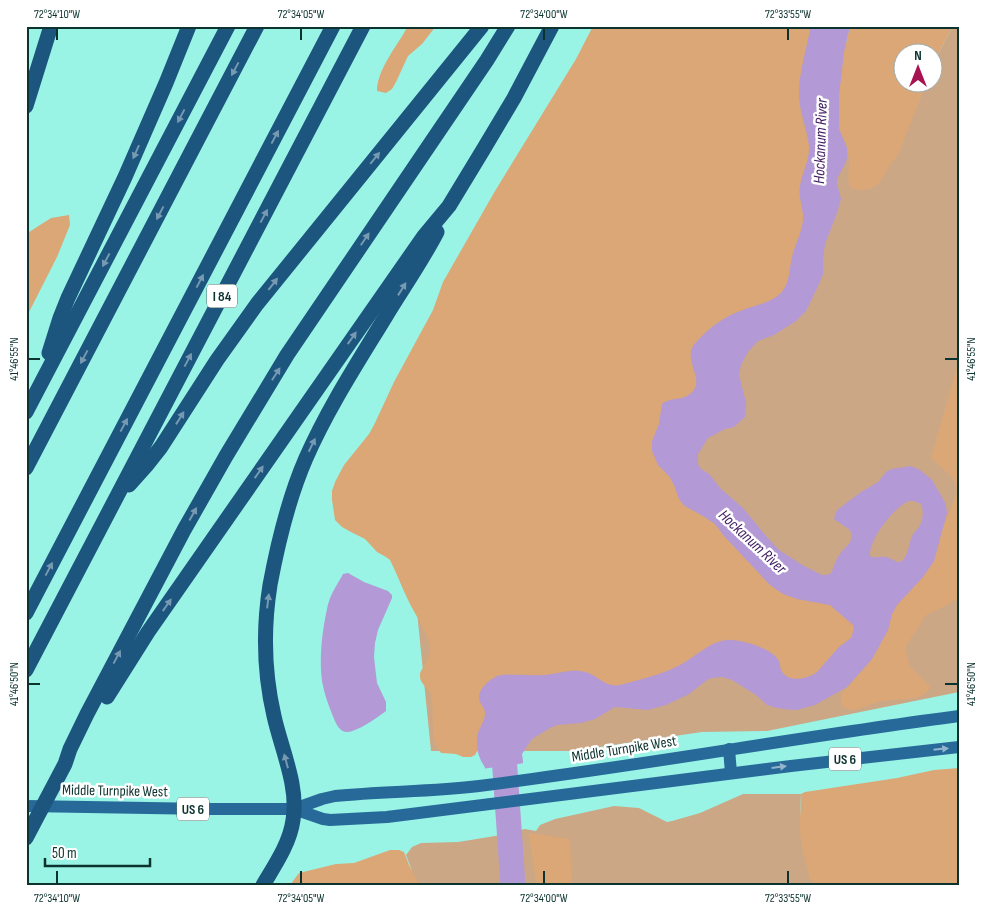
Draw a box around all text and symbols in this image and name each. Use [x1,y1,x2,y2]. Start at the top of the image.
text: 72°34'10"W [34,7,80,22]
text: 72°34'05"W [278,7,325,22]
text: 72°34'00"W [520,7,568,22]
text: 72°33'55"W [765,7,811,22]
north arrow [892,42,942,92]
text: N [914,47,922,64]
one-way arrow [231,62,239,77]
water label: Hockanum River [810,97,832,184]
one-way arrow [177,109,185,123]
one-way arrow [271,130,279,145]
one-way arrow [132,145,140,159]
one-way arrow [370,152,381,165]
one-way arrow [155,207,164,220]
one-way arrow [260,209,268,224]
one-way arrow [361,232,370,245]
one-way arrow [102,253,110,267]
one-way arrow [195,275,204,288]
one-way arrow [267,278,278,291]
one-way arrow [398,282,407,296]
road number: I 84 [207,284,237,308]
one-way arrow [347,332,357,345]
text: 41°46'55"N [7,337,22,381]
text: 41°46'55"N [964,337,979,381]
one-way arrow [80,350,88,365]
one-way arrow [184,353,192,368]
one-way arrow [271,367,280,380]
one-way arrow [175,411,185,424]
one-way arrow [120,418,128,433]
one-way arrow [309,438,317,452]
one-way arrow [254,465,264,479]
water label: Hockanum River [714,506,790,578]
one-way arrow [189,507,197,521]
one-way arrow [45,562,53,577]
one-way arrow [264,592,272,608]
one-way arrow [162,598,172,612]
one-way arrow [113,650,121,665]
text: 41°46'50"N [7,662,22,706]
text: 41°46'50"N [964,662,979,706]
street label: Middle Turnpike West [570,731,678,767]
one-way arrow [933,745,949,753]
road number: US 6 [829,748,861,771]
one-way arrow [282,753,290,768]
one-way arrow [771,763,787,771]
street label: Middle Turnpike West [62,781,168,801]
road number: US 6 [177,798,209,821]
scale bar [45,836,150,868]
text: 50 m [52,844,77,863]
text: 72°34'10"W [34,891,80,906]
text: 72°34'05"W [278,891,325,906]
text: 72°34'00"W [520,891,568,906]
text: 72°33'55"W [765,891,811,906]

